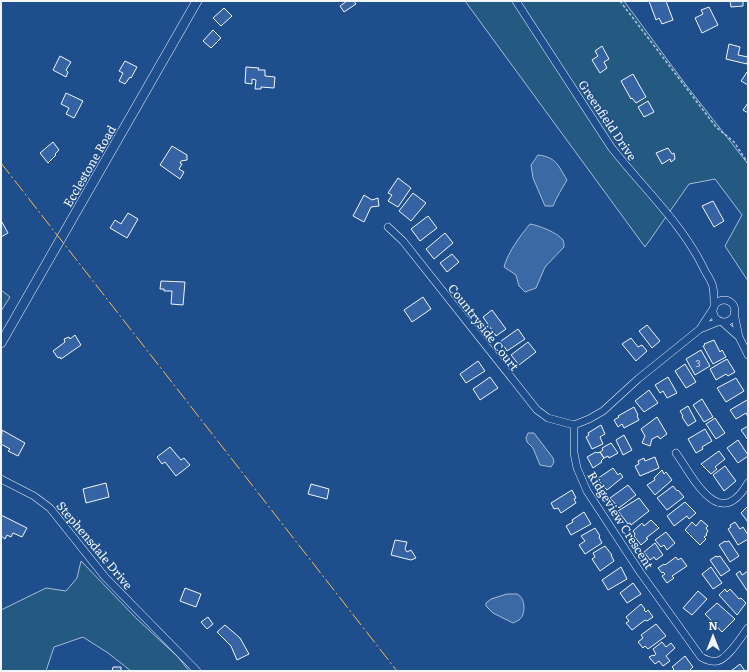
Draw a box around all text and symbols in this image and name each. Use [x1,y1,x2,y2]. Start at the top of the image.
street label: Greenfield Drive [574,76,642,164]
street label: Ecclestone Road [58,121,120,210]
street label: Countryside Court [444,280,524,375]
house number: 3 [695,355,701,370]
street label: Ridgeview Crescent [584,468,658,573]
street label: Stephensdale Drive [53,497,137,593]
north arrow [693,616,733,656]
text: N [708,617,718,633]

